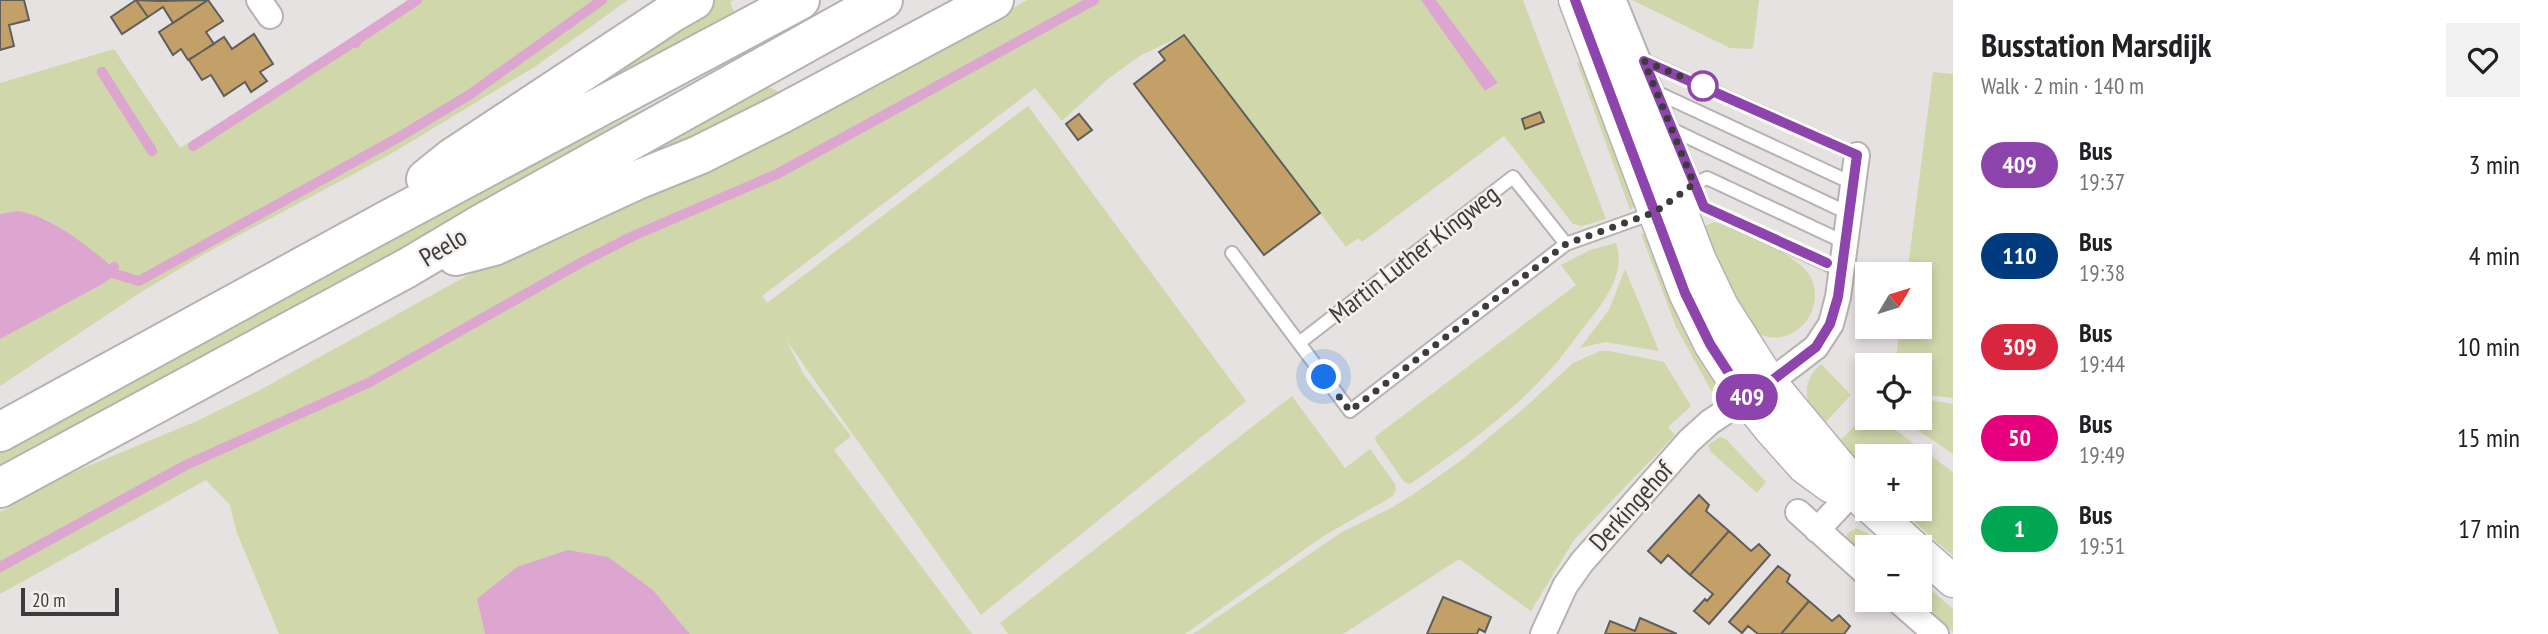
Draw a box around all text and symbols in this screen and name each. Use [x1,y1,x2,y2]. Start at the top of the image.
text: Busstation Marsdijk [1981,23,2211,66]
button: heart [2446,23,2520,97]
unlabelled marker [1688,71,1718,101]
text: Walk · 2 min · 140 m [1981,71,2144,100]
text: Bus [2079,134,2112,167]
text: 3 min [2469,148,2520,181]
text: 409 [2002,149,2037,180]
text: 19:37 [2079,167,2125,196]
street label: Martin Luther Kingweg [1322,177,1505,330]
street label: Peelo [413,220,472,273]
text: Bus [2079,225,2112,258]
text: 4 min [2469,239,2520,272]
text: 110 [2002,240,2037,271]
text: 19:38 [2079,258,2125,287]
north arrow [1855,262,1932,340]
map controls [1855,262,1932,612]
text: Bus [2079,316,2112,349]
text: 10 min [2457,330,2520,363]
text: 309 [2002,331,2037,362]
text: 19:44 [2079,349,2125,378]
button: locate [1855,353,1932,430]
your location [1306,359,1341,394]
line badge: 409 [1707,374,1787,420]
text: 409 [1730,381,1764,412]
text: Bus [2079,407,2112,440]
text: 15 min [2457,421,2520,454]
text: 50 [2008,422,2031,453]
text: 19:49 [2079,440,2125,469]
button: + [1855,444,1932,521]
street label: Derkingehof [1582,453,1680,557]
text: Bus [2079,498,2112,531]
text: 17 min [2458,512,2520,545]
text: 1 [2014,513,2025,544]
text: 19:51 [2079,531,2125,560]
button: − [1855,535,1932,612]
scale bar [21,585,119,617]
text: 20 m [32,588,66,612]

